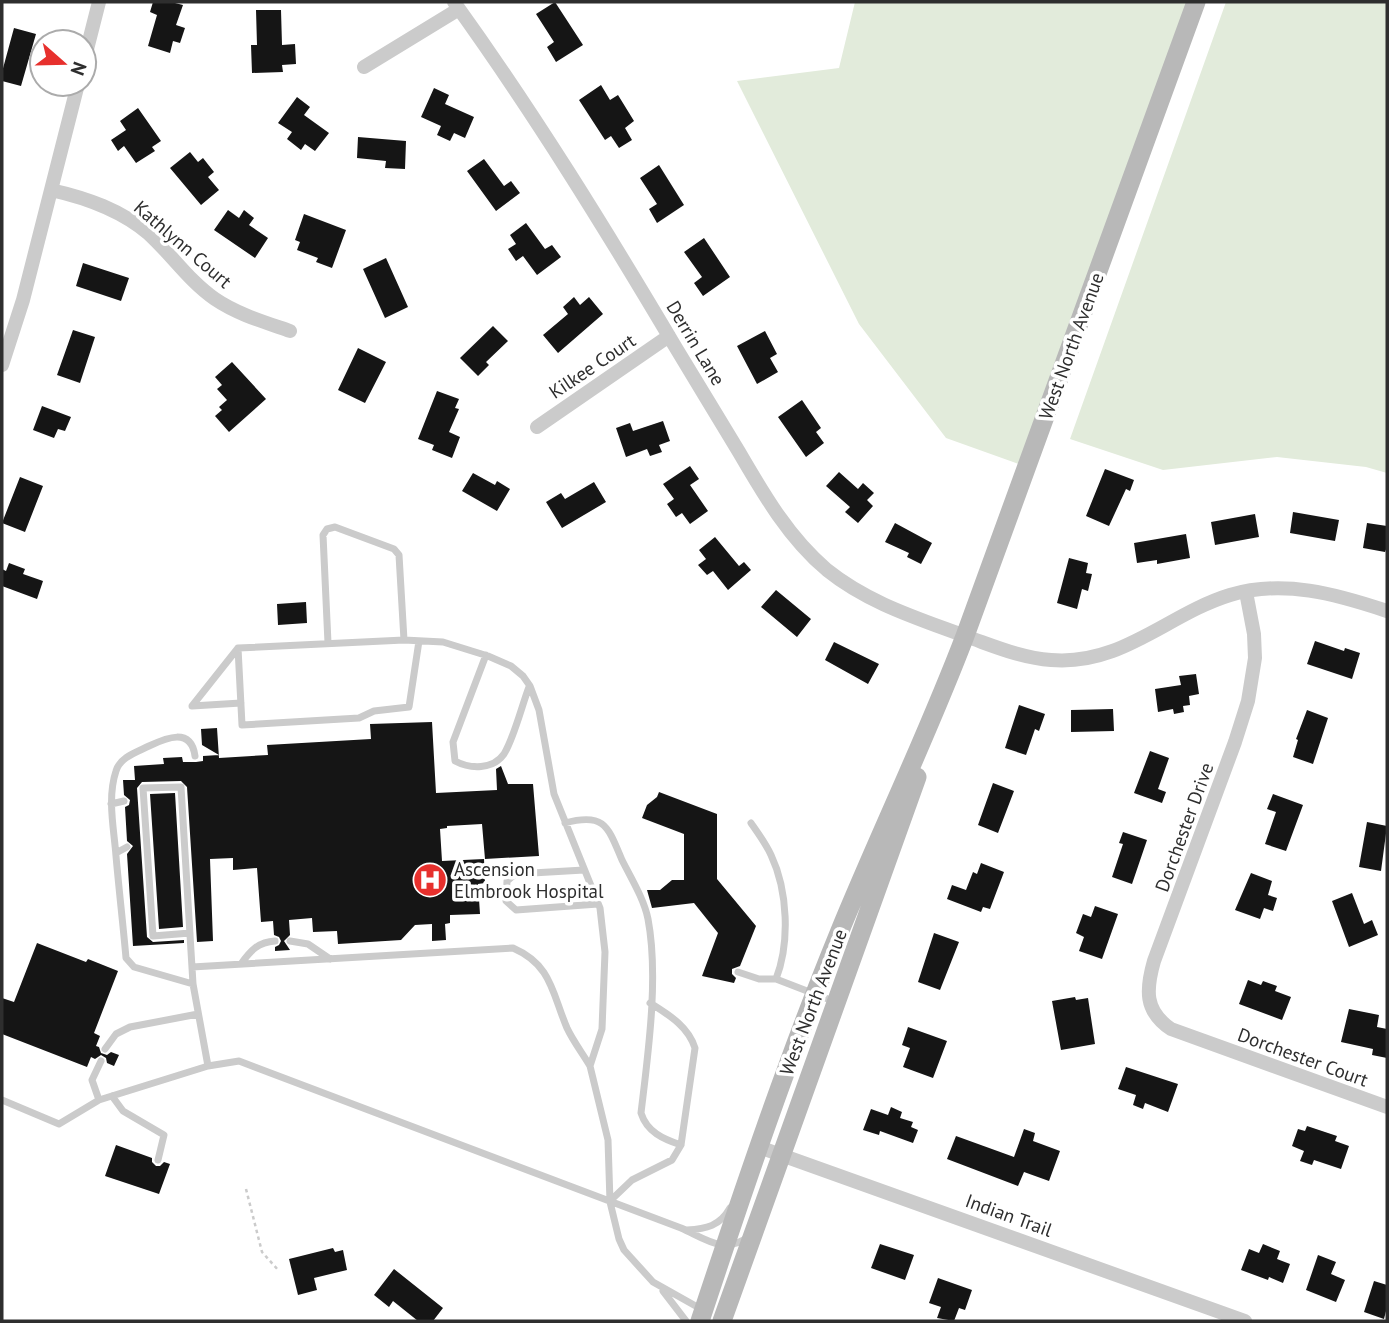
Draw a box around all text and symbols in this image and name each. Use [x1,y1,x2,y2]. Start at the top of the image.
north arrow [28,28,98,98]
text: N [66,59,92,79]
street label: Kathlynn Court [129,195,237,293]
street label: West North Avenue [1033,269,1109,423]
street label: Derrin Lane [661,296,731,390]
street label: Kilkee Court [544,328,640,404]
street label: Dorchester Drive [1150,759,1218,895]
place label: Ascension Elmbrook Hospital [454,857,604,903]
hospital icon: Ascension Elmbrook Hospital [411,861,449,899]
street label: West North Avenue [774,925,852,1079]
street label: Dorchester Court [1234,1022,1372,1092]
street label: Indian Trail [962,1188,1056,1242]

